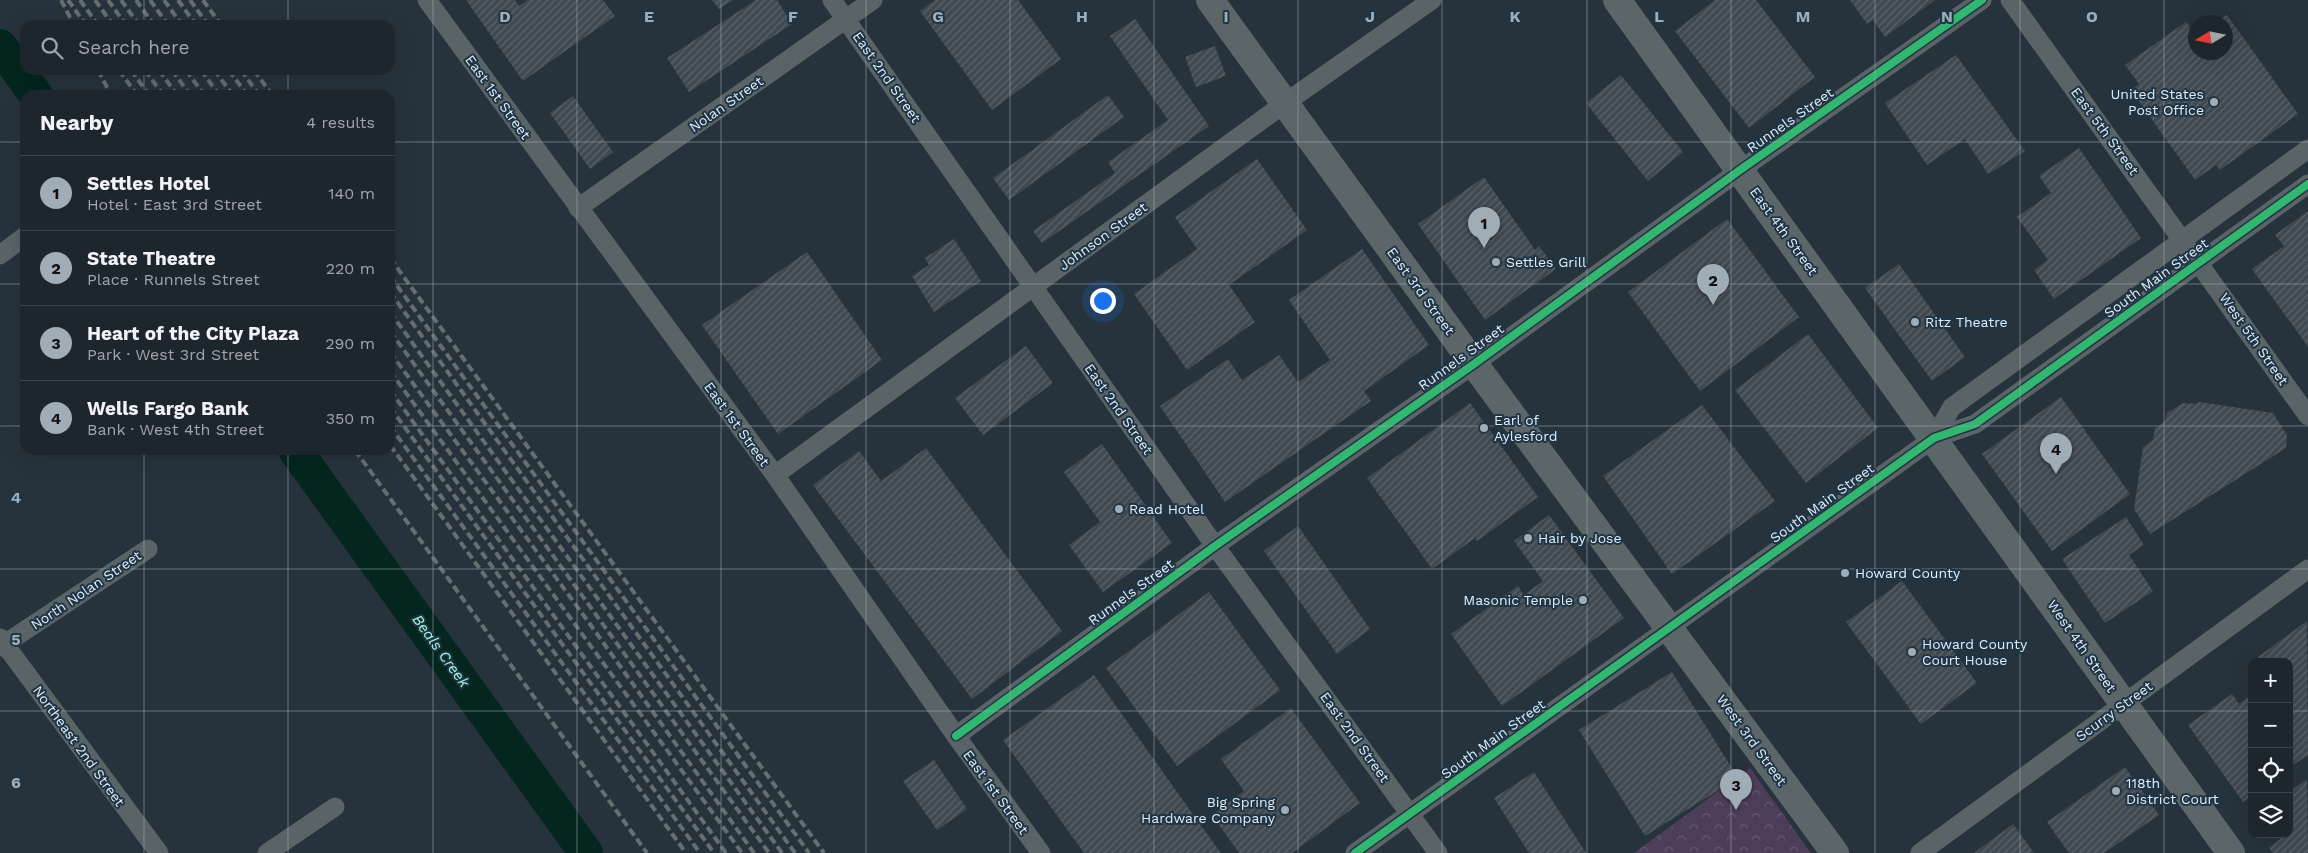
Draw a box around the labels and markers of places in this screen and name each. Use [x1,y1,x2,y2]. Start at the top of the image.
place label: United States Post Office [2110,86,2204,118]
marker: United States Post Office [2208,96,2220,108]
pin: 1 [1468,207,1500,248]
place label: Settles Grill [1506,254,1587,270]
marker: Settles Grill [1490,256,1502,268]
pin: 2 [1697,264,1729,305]
place label: Ritz Theatre [1925,314,2008,330]
marker: Ritz Theatre [1909,316,1921,328]
place label: Earl of Aylesford [1494,412,1558,444]
marker: Earl of Aylesford [1478,422,1490,434]
pin: 4 [2040,433,2072,474]
place label: Read Hotel [1129,501,1205,517]
marker: Read Hotel [1113,503,1125,515]
place label: Hair by Jose [1538,530,1622,546]
marker: Hair by Jose [1522,532,1534,544]
place label: Howard County [1855,565,1961,581]
marker: Howard County [1839,567,1851,579]
place label: Masonic Temple [1463,592,1573,608]
marker: Masonic Temple [1577,594,1589,606]
place label: Howard County Court House [1922,636,2028,668]
marker: Howard County Court House [1906,646,1918,658]
pin: 3 [1720,769,1752,810]
place label: 118th District Court [2126,775,2219,807]
marker: 118th District Court [2110,785,2122,797]
place label: Big Spring Hardware Company [1141,794,1276,826]
marker: Big Spring Hardware Company [1279,804,1291,816]

